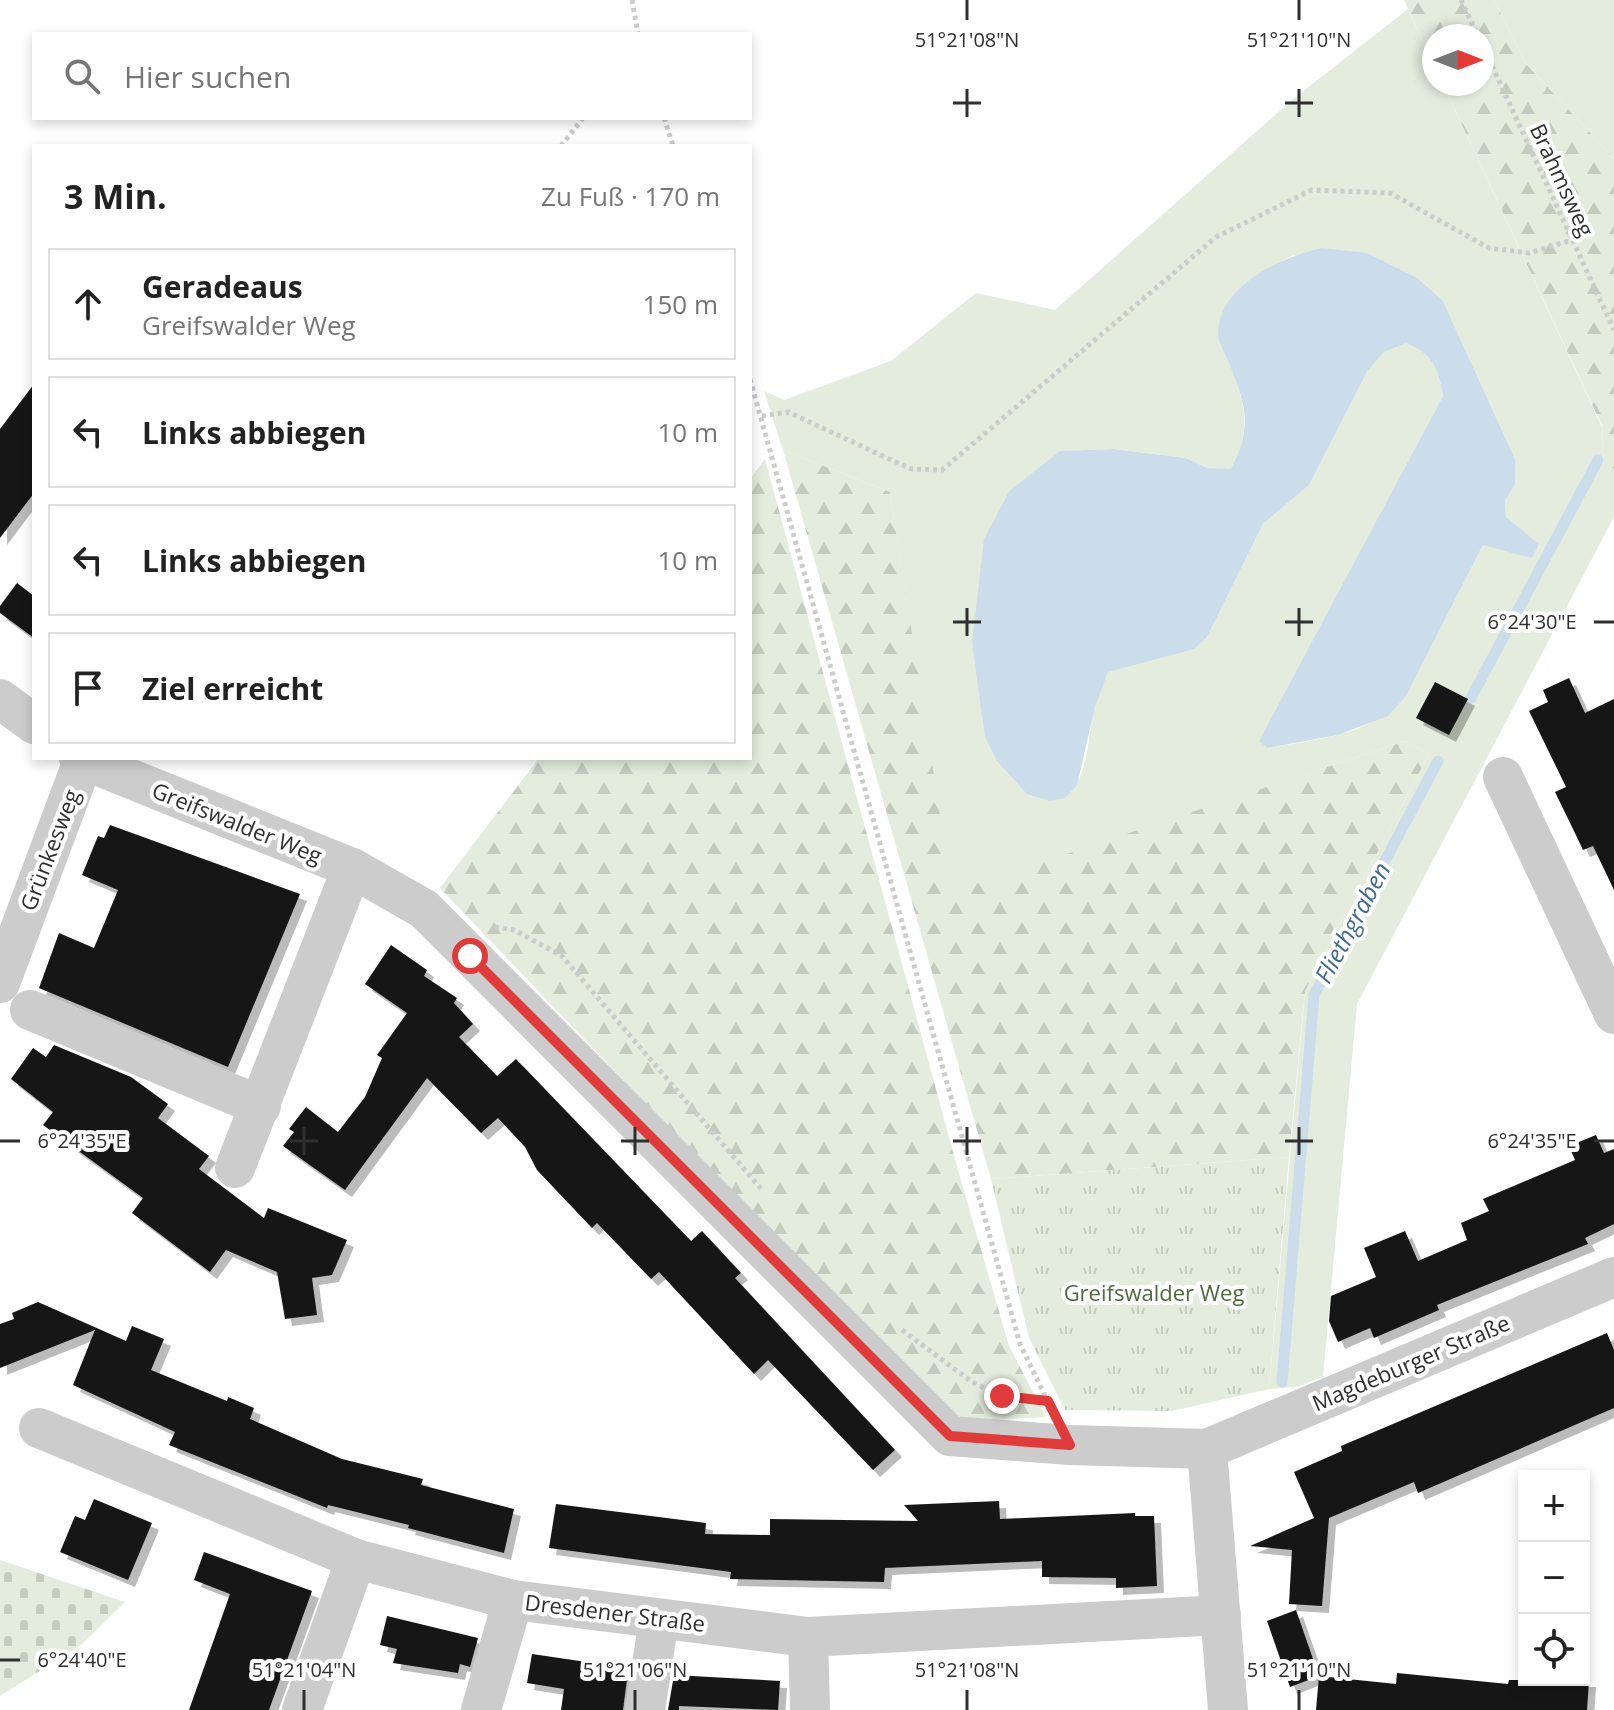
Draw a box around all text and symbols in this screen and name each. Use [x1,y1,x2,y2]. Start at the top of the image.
north arrow [1422,24,1494,96]
text: 51°21'08"N [915,26,1019,53]
text: 51°21'10"N [1247,26,1351,53]
search box [32,32,752,120]
icon: search [60,54,104,98]
text: Hier suchen [124,56,291,97]
street label: Brahmsweg [1524,118,1602,241]
text: 3 Min. [64,173,167,219]
text: Zu Fuß · 170 m [541,178,720,214]
text: Geradeaus [142,266,303,307]
icon: ahead [66,282,110,326]
text: 150 m [643,286,718,322]
text: Greifswalder Weg [142,307,356,343]
icon: left [66,410,110,454]
text: Links abbiegen [142,412,367,453]
text: 10 m [657,414,718,450]
icon: left [66,538,110,582]
text: Links abbiegen [142,540,367,581]
text: 10 m [657,542,718,578]
text: 6°24'30"E [1487,608,1577,635]
icon: arrive [66,666,110,710]
text: Ziel erreicht [142,668,323,709]
street label: Greifswalder Weg [148,774,327,870]
street label: Grünkesweg [12,785,86,915]
water label: Fliethgraben [1306,856,1397,989]
route start [452,938,488,974]
text: 6°24'35"E [37,1127,127,1154]
text: 6°24'35"E [1487,1127,1577,1154]
park label: Greifswalder Weg [1064,1277,1244,1307]
street label: Magdeburger Straße [1307,1307,1514,1417]
route end [984,1378,1020,1414]
map controls [1518,1470,1590,1686]
button: + [1518,1470,1590,1542]
button: − [1518,1542,1590,1614]
street label: Dresdener Straße [523,1586,707,1638]
button: locate [1518,1614,1590,1686]
text: 6°24'40"E [37,1646,127,1673]
text: 51°21'04"N [252,1656,356,1683]
text: 51°21'06"N [583,1656,687,1683]
text: 51°21'08"N [915,1656,1019,1683]
text: 51°21'10"N [1247,1656,1351,1683]

